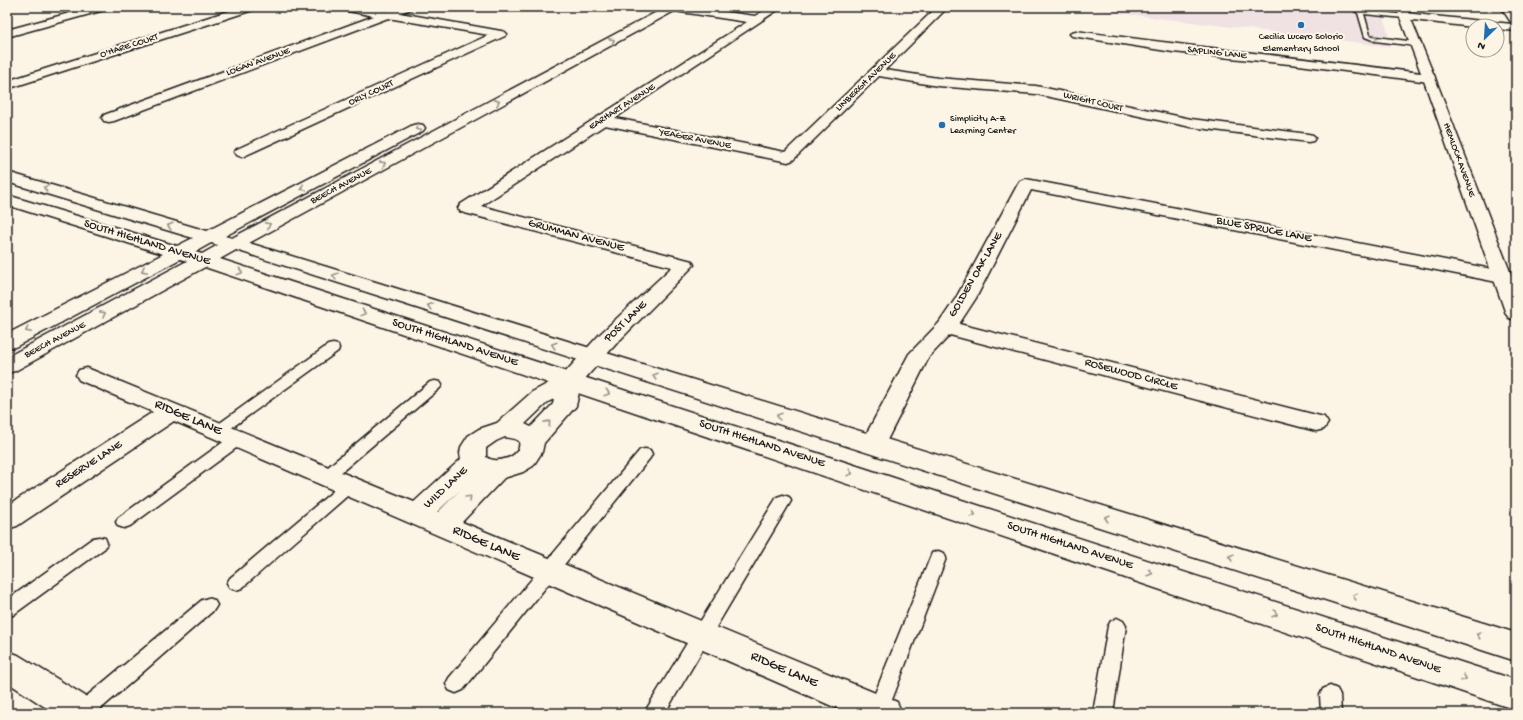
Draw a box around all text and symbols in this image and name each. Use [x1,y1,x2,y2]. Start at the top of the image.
north arrow [1465,18,1505,58]
marker: Cecilia Lucero Solorio Elementary School [1296,20,1306,30]
street label: O'HARE COURT [98,31,161,61]
place label: Cecilia Lucero Solorio Elementary School [1259,31,1343,55]
one-way arrow [1372,34,1379,42]
one-way arrow [607,38,615,45]
text: N [1476,38,1487,52]
street label: SAPLING LANE [1187,44,1248,62]
street label: LOGAN AVENUE [224,45,292,79]
street label: LINBERGH AVENUE [833,49,899,114]
street label: ORLY COURT [347,77,396,109]
street label: EARHART AVENUE [587,81,658,133]
street label: WRIGHT COURT [1062,89,1125,115]
one-way arrow [493,100,500,107]
place label: Simplicity A-Z Learning Center [950,113,1017,137]
marker: Simplicity A-Z Learning Center [937,120,947,130]
street label: HEMLOCK AVENUE [1440,121,1478,199]
one-way arrow [415,123,422,131]
street label: YEAGER AVENUE [657,126,733,152]
one-way arrow [378,161,386,169]
street label: BEECH AVENUE [308,165,374,208]
one-way arrow [299,183,307,190]
one-way arrow [42,184,49,193]
street label: BLUE SPRUCE LANE [1214,214,1313,246]
street label: GRUMMAN AVENUE [527,216,626,256]
street label: SOUTH HIGHLAND AVENUE [82,217,212,269]
one-way arrow [167,222,174,231]
one-way arrow [264,223,271,230]
street label: GOLDEN OAK LANE [946,230,1006,320]
one-way arrow [141,266,148,273]
one-way arrow [236,268,243,276]
one-way arrow [331,272,338,281]
street label: POST LANE [601,298,651,346]
one-way arrow [427,302,434,311]
one-way arrow [360,308,367,317]
one-way arrow [99,311,106,319]
street label: SOUTH HIGHLAND AVENUE [390,316,520,370]
street label: BEECH AVENUE [22,319,88,362]
one-way arrow [25,326,33,333]
one-way arrow [551,341,558,350]
street label: ROSEWOOD CIRCLE [1083,356,1180,394]
one-way arrow [652,373,659,381]
one-way arrow [603,388,610,397]
street label: RIDGE LANE [152,396,226,440]
one-way arrow [776,412,783,420]
street label: SOUTH HIGHLAND AVENUE [697,417,827,471]
one-way arrow [543,420,551,428]
street label: RESERVE LANE [53,438,125,492]
street label: WILD LANE [421,464,471,512]
one-way arrow [846,469,853,477]
one-way arrow [464,495,472,503]
one-way arrow [969,509,976,518]
one-way arrow [1103,514,1110,523]
street label: SOUTH HIGHLAND AVENUE [1005,519,1135,573]
street label: RIDGE LANE [450,522,524,566]
one-way arrow [1227,553,1234,562]
one-way arrow [1146,568,1153,576]
one-way arrow [1351,592,1358,601]
one-way arrow [1271,609,1278,618]
street label: SOUTH HIGHLAND AVENUE [1313,621,1443,677]
one-way arrow [1475,631,1482,640]
street label: RIDGE LANE [748,648,822,692]
one-way arrow [1461,673,1468,681]

